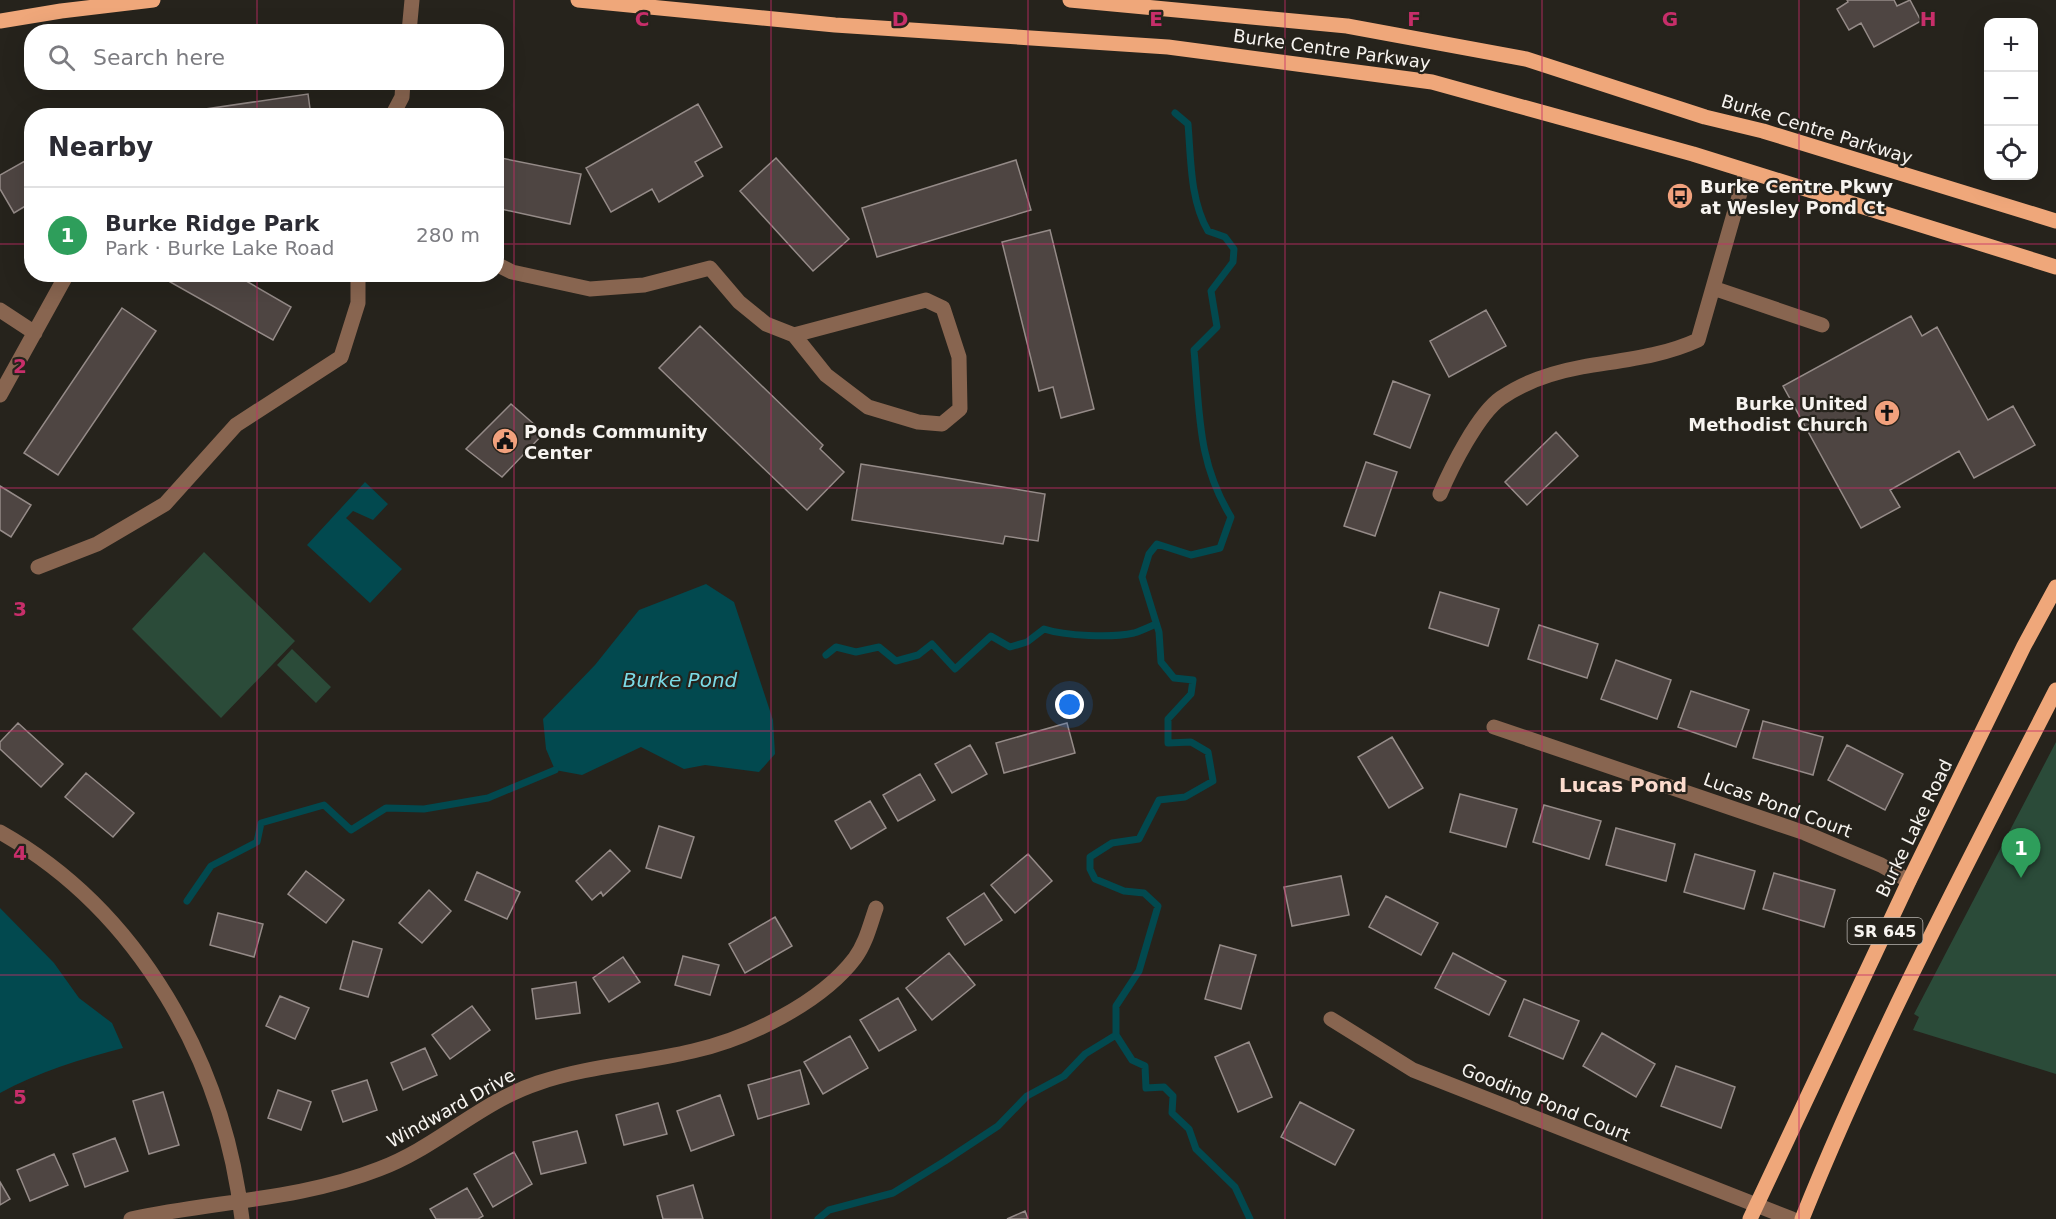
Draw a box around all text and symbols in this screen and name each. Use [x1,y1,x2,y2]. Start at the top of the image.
text: C [635,7,649,31]
text: D [892,7,908,31]
text: E [1149,7,1163,31]
text: F [1407,7,1421,31]
text: G [1662,7,1678,31]
text: H [1920,7,1936,31]
map controls [1984,18,2038,180]
button: + [1984,18,2038,72]
search box [24,24,504,90]
street label: Burke Centre Parkway [1232,25,1432,73]
icon: search [45,41,78,74]
text: Search here [93,45,225,70]
button: − [1984,72,2038,126]
street label: Burke Centre Parkway [1719,90,1916,168]
button: locate [1984,126,2038,180]
text: Nearby [48,132,153,162]
place label: Burke Centre Pkwy at Wesley Pond Ct [1700,176,1893,218]
bus stop icon: Burke Centre Pkwy at Wesley Pond Ct [1665,181,1695,211]
text: Burke Ridge Park [105,211,319,236]
text: 1 [61,223,74,247]
text: 280 m [416,223,480,247]
text: Park · Burke Lake Road [105,236,335,260]
text: 2 [13,354,27,378]
place label: Burke United Methodist Church [1688,393,1868,435]
church icon: Burke United Methodist Church [1872,398,1902,428]
place label: Ponds Community Center [524,421,708,463]
public building icon: Ponds Community Center [490,426,520,456]
text: 3 [13,597,27,621]
water label: Burke Pond [623,668,738,692]
your location [1055,690,1084,719]
street label: Burke Lake Road [1872,756,1956,900]
street label: Lucas Pond Court [1701,768,1855,842]
district label: Lucas Pond [1559,773,1687,797]
pin: 1 [2002,828,2040,878]
text: 4 [13,841,27,865]
road number: SR 645 [1848,918,1922,944]
street label: Gooding Pond Court [1459,1059,1633,1145]
street label: Windward Drive [383,1064,519,1152]
text: 5 [13,1085,27,1109]

